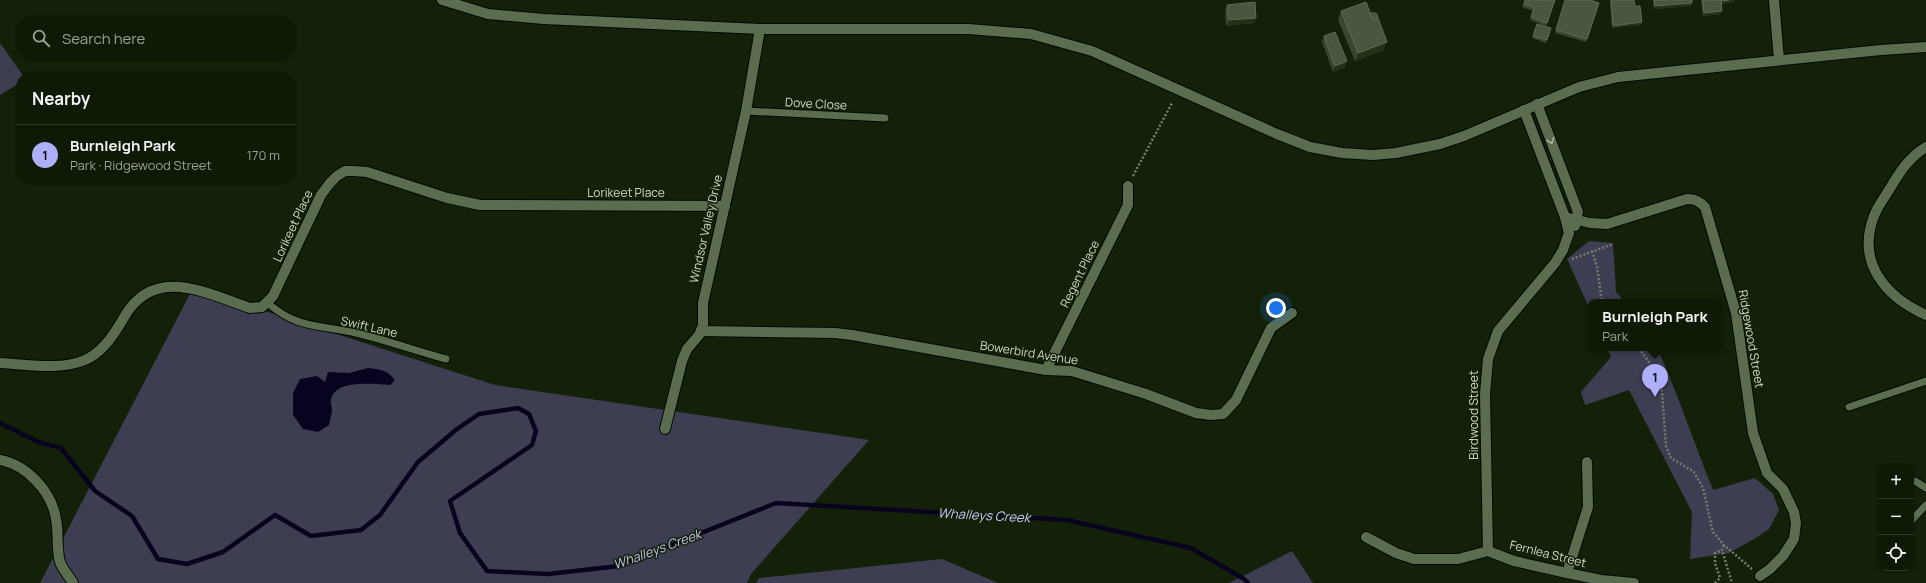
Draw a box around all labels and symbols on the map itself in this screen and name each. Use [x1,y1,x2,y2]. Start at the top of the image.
street label: Dove Close [785,93,847,114]
one-way arrow [1546,137,1554,144]
street label: Windsor Valley Drive [685,173,726,285]
street label: Lorikeet Place [587,184,665,201]
street label: Lorikeet Place [268,187,317,265]
street label: Regent Place [1056,237,1103,310]
street label: Ridgewood Street [1735,289,1769,389]
your location [1266,298,1286,318]
street label: Swift Lane [339,312,399,341]
street label: Bowerbird Avenue [979,336,1079,369]
pin: 1 [1642,364,1668,397]
street label: Birdwood Street [1465,370,1482,460]
water label: Whalleys Creek [937,504,1033,527]
water label: Whalleys Creek [610,524,706,573]
street label: Fernlea Street [1508,536,1588,571]

